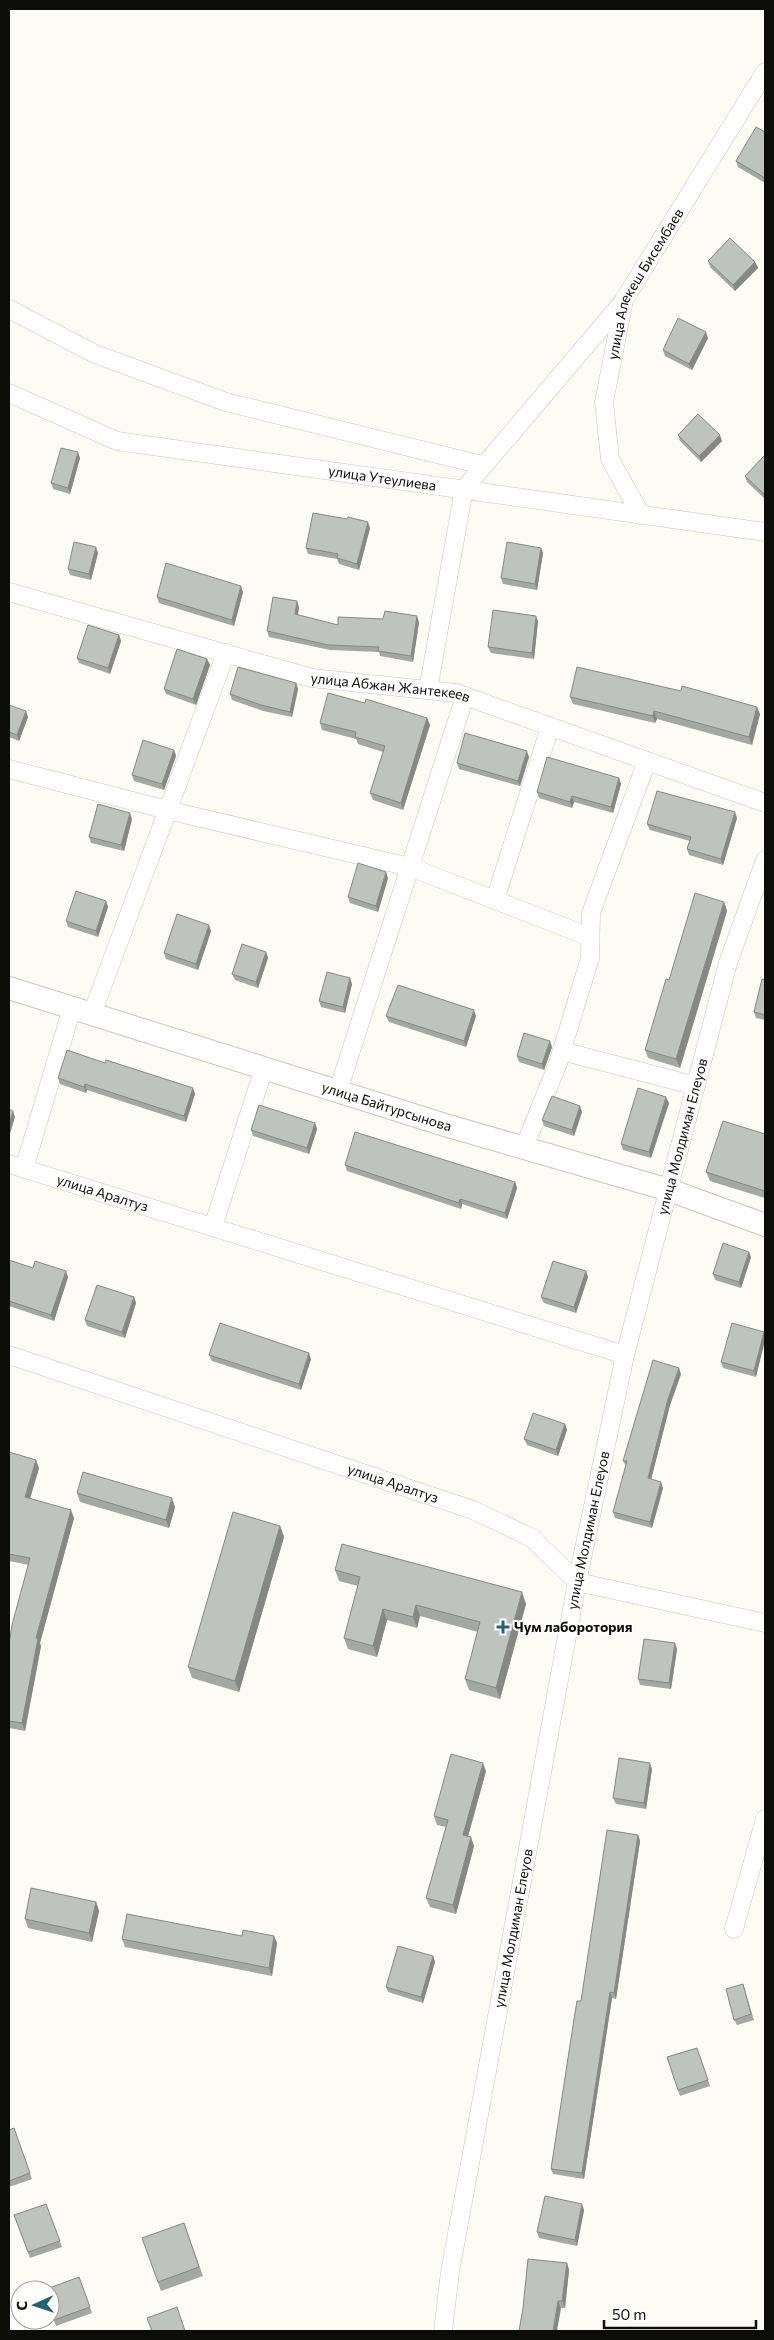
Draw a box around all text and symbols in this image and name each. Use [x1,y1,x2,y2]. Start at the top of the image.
street label: улица Алекеш Бисембаев [603,205,687,361]
street label: улица Утеулиева [327,462,437,494]
street label: улица Абжан Жантекеев [310,669,473,705]
street label: улица Молдиман Елеуов [653,1056,711,1216]
street label: улица Байтурсынова [320,1078,454,1135]
street label: улица Аралтуз [55,1170,151,1215]
street label: улица Молдиман Елеуов [563,1449,612,1611]
street label: улица Аралтуз [346,1460,441,1506]
place label: Чум лаборотория [514,1618,632,1635]
marker: Чум лаборотория [496,1620,510,1634]
street label: улица Молдиман Елеуов [490,1847,536,2009]
north arrow [10,2280,60,2330]
scale bar [604,2298,756,2330]
text: С [13,2300,30,2311]
text: 50 m [612,2305,646,2323]

